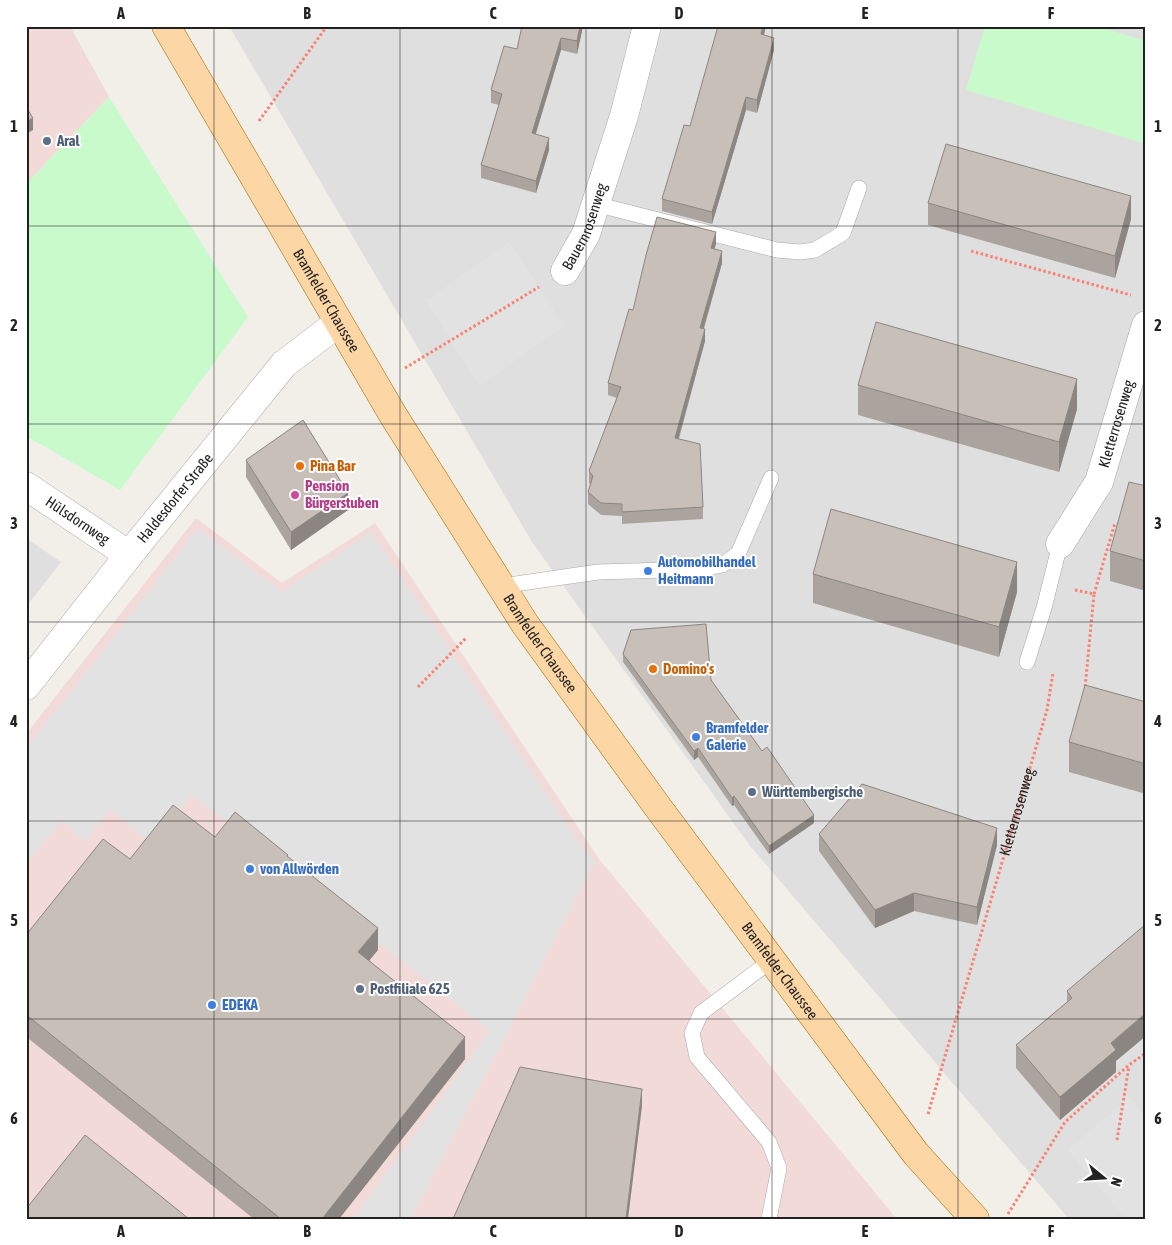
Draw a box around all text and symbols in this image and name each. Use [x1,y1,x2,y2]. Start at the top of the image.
text: A [116,4,125,22]
text: B [303,4,311,22]
text: C [489,4,497,22]
text: D [675,4,684,22]
text: E [862,4,869,22]
text: F [1048,4,1055,22]
text: 1 [10,117,18,135]
text: 1 [1154,117,1162,135]
place label: Aral [56,132,80,149]
marker: Aral [41,135,53,147]
street label: Bauernrosenweg [558,180,610,273]
street label: Bramfelder Chaussee [290,246,364,355]
text: 2 [10,316,18,334]
text: 2 [1154,316,1162,334]
street label: Kletterrosenweg [1095,377,1137,470]
street label: Haldesdorfer Straße [133,449,216,546]
place label: Pina Bar [310,457,356,474]
marker: Pina Bar [294,460,306,472]
place label: Pension Bürgerstuben [305,477,379,511]
marker: Pension Bürgerstuben [289,489,301,501]
street label: Hülsdornweg [43,493,113,548]
text: 3 [10,514,18,532]
text: 3 [1154,514,1162,532]
place label: Automobilhandel Heitmann [657,553,757,587]
marker: Automobilhandel Heitmann [642,565,654,577]
street label: Bramfelder Chaussee [500,590,581,696]
place label: Domino's [663,660,715,677]
marker: Domino's [647,663,659,675]
text: 4 [9,712,18,730]
text: 4 [1153,712,1162,730]
place label: Bramfelder Galerie [706,719,769,753]
marker: Bramfelder Galerie [690,731,702,743]
street label: Kletterrosenweg [996,765,1038,858]
place label: Württembergische [761,783,863,800]
marker: Württembergische [746,786,758,798]
place label: von Allwörden [260,860,339,877]
marker: von Allwörden [244,863,256,875]
text: 5 [10,911,18,929]
text: 5 [1154,911,1162,929]
street label: Bramfelder Chaussee [738,919,822,1023]
place label: Postfiliale 625 [370,980,450,997]
marker: Postfiliale 625 [354,983,366,995]
place label: EDEKA [222,996,259,1013]
marker: EDEKA [206,999,218,1011]
text: 6 [10,1109,18,1127]
text: 6 [1154,1109,1162,1127]
north arrow [1080,1152,1130,1202]
text: N [1107,1176,1125,1188]
text: A [116,1222,125,1240]
text: B [303,1222,311,1240]
text: C [489,1222,497,1240]
text: D [675,1222,684,1240]
text: E [862,1222,869,1240]
text: F [1048,1222,1055,1240]

